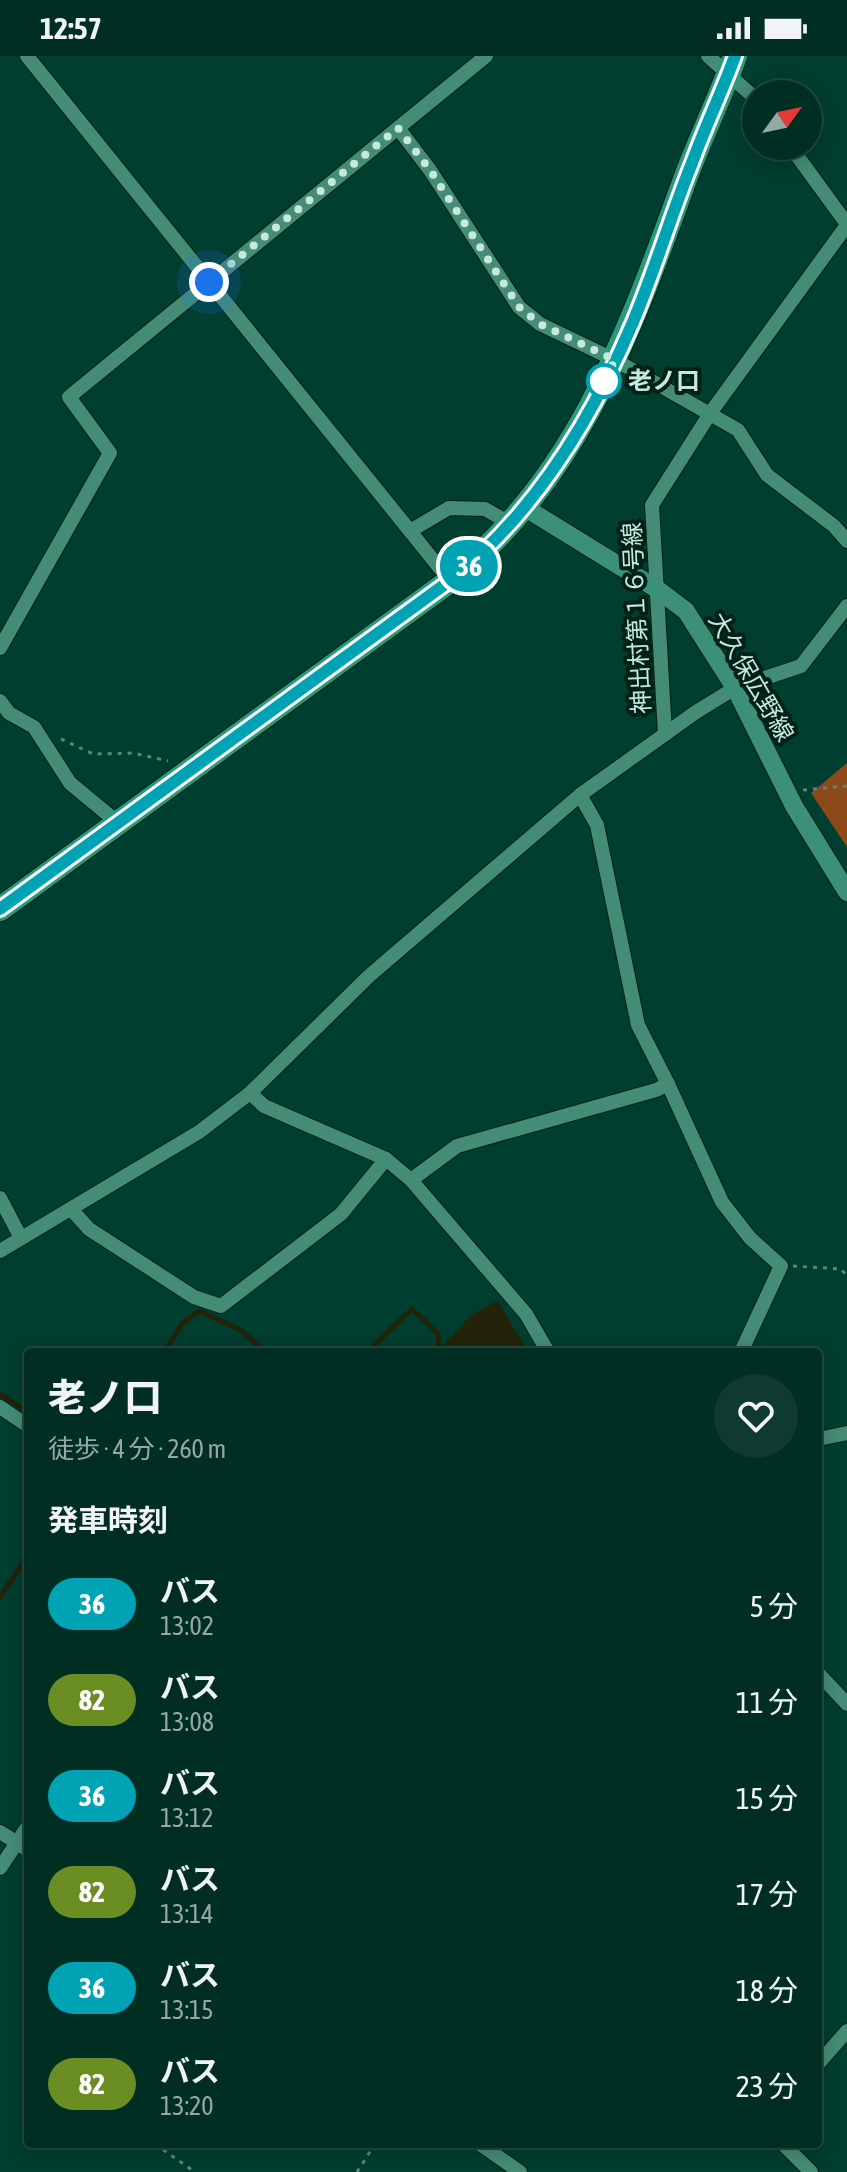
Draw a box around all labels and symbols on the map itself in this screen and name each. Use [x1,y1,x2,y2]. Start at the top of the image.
north arrow [742,80,822,160]
your location [189,262,229,302]
marker: 老ノ口 [587,364,621,398]
place label: 老ノ口 [628,367,700,394]
street label: 神出村第１６号線 [618,521,655,715]
line badge: 36 [433,540,505,592]
street label: 大久保広野線 [704,608,799,746]

